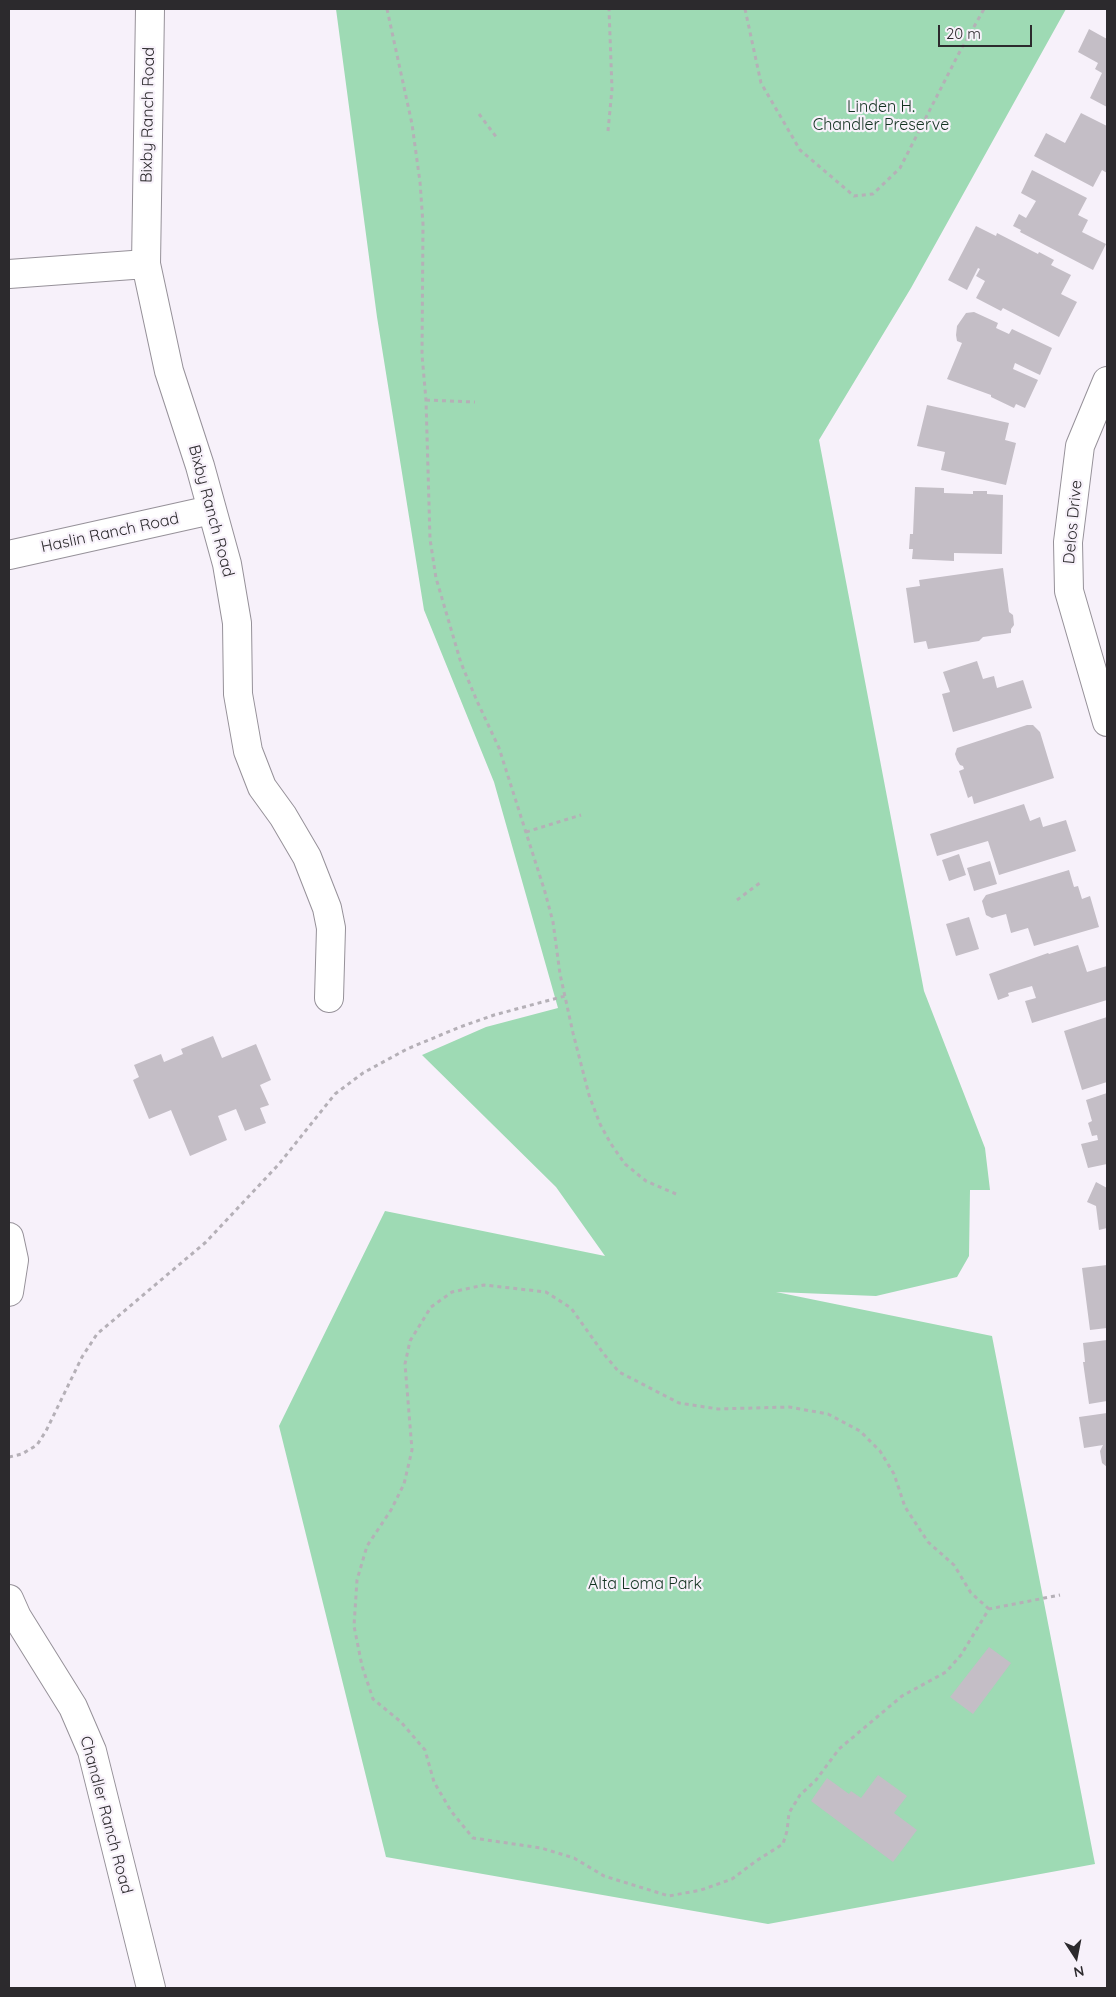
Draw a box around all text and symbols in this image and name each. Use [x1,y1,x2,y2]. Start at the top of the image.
scale bar [941,15,1035,47]
text: 20 m [946,24,981,43]
street label: Bixby Ranch Road [137,47,159,183]
park label: Linden H. Chandler Preserve [813,97,949,135]
street label: Bixby Ranch Road [184,443,238,579]
street label: Delos Drive [1060,479,1086,565]
street label: Haslin Ranch Road [39,509,181,557]
park label: Alta Loma Park [588,1574,702,1594]
street label: Chandler Ranch Road [76,1734,136,1896]
north arrow [1051,1932,1101,1982]
text: N [1072,1962,1086,1982]

